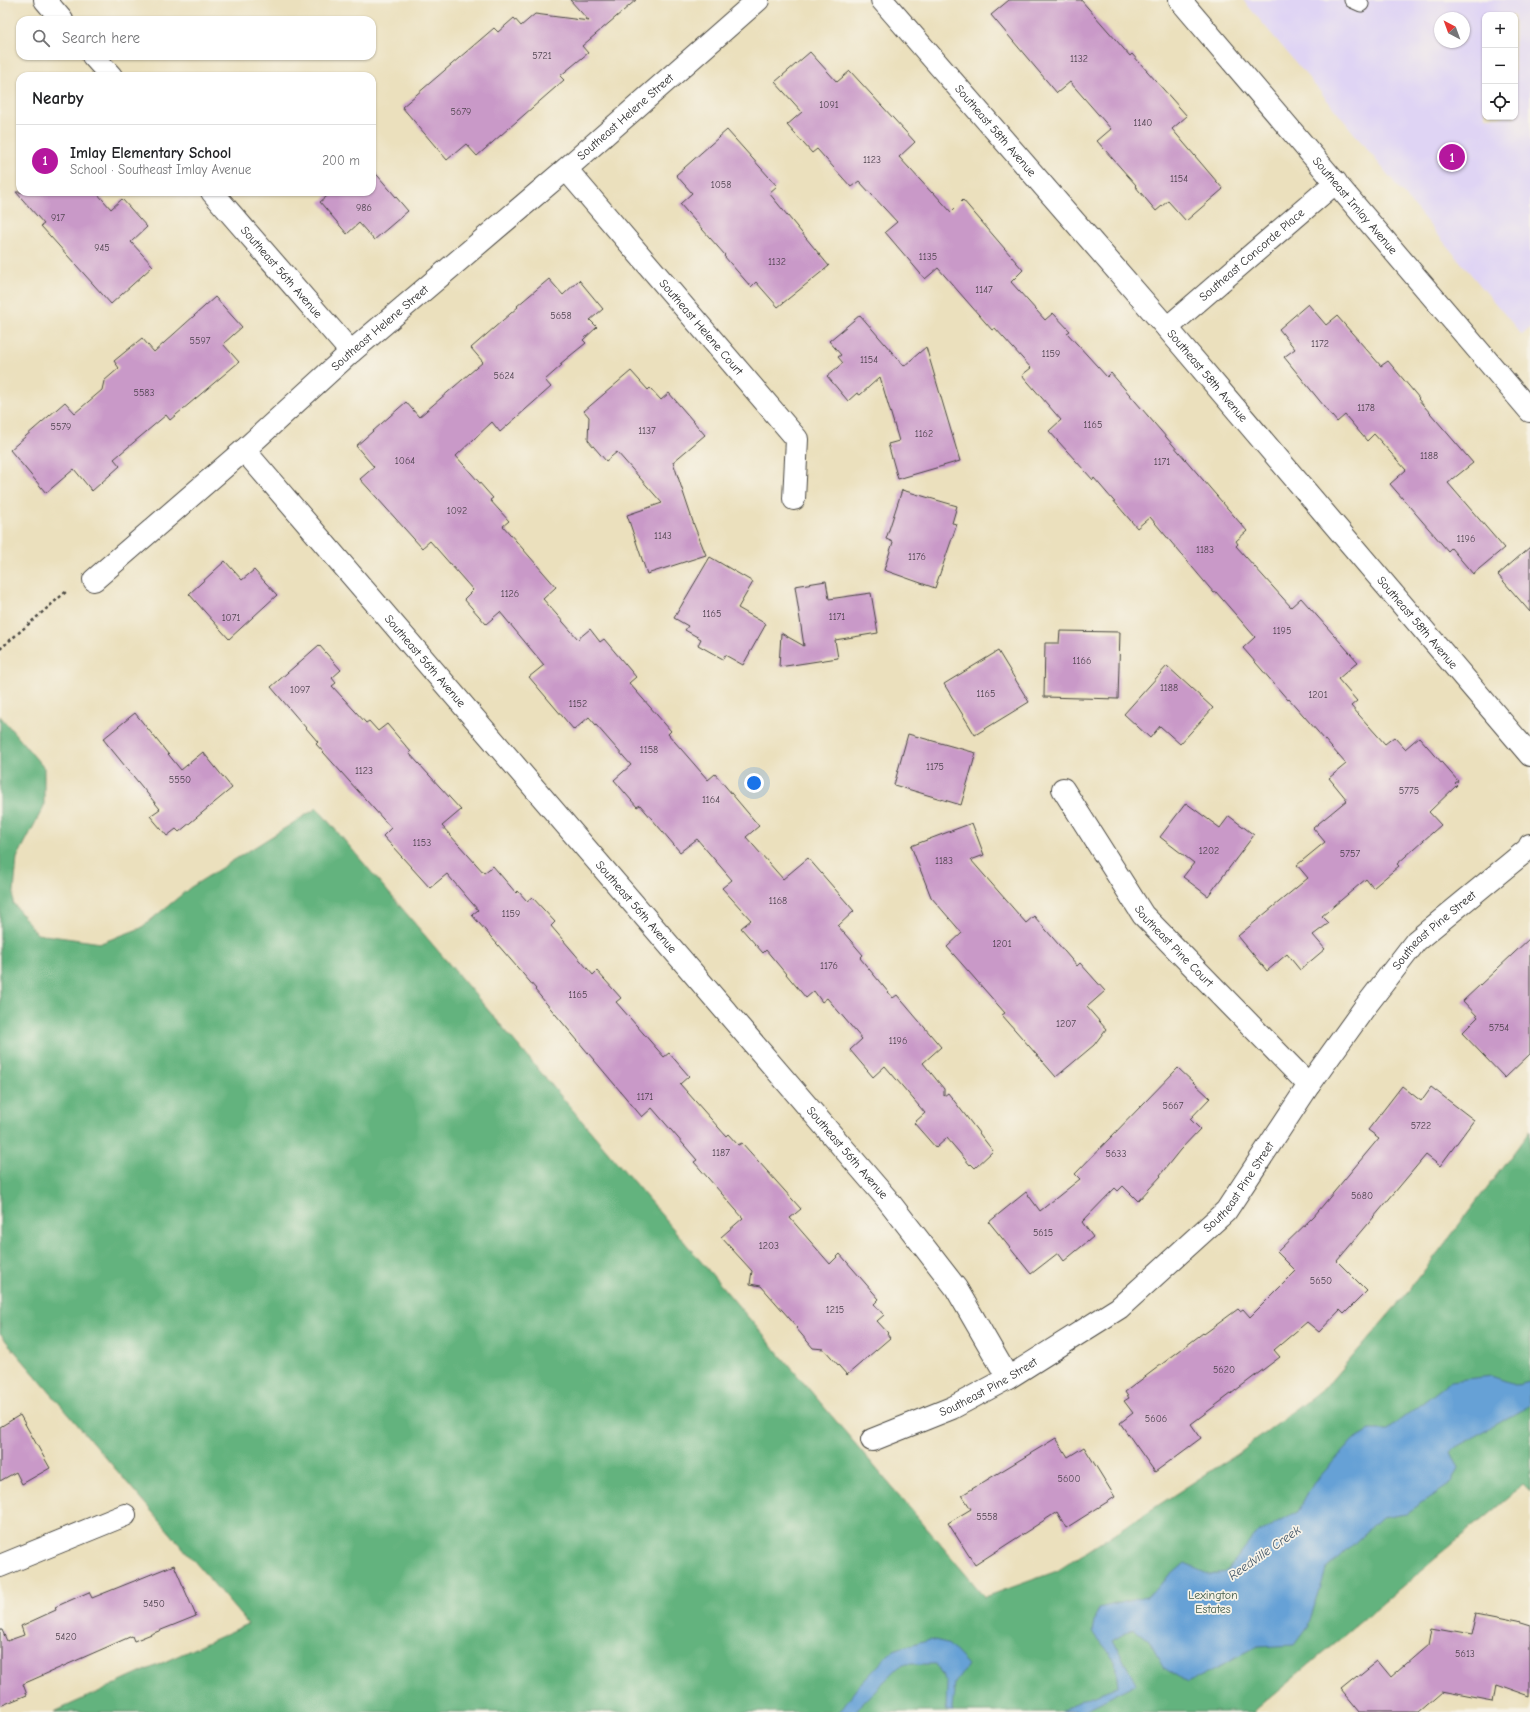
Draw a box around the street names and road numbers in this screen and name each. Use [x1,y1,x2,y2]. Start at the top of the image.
street label: Southeast Helene Street [574,70,677,163]
street label: Southeast 58th Avenue [952,82,1039,179]
street label: Southeast Imlay Avenue [1310,154,1400,257]
street label: Southeast Concorde Place [1196,206,1307,304]
street label: Southeast 56th Avenue [238,223,325,321]
street label: Southeast Helene Court [656,276,746,378]
street label: Southeast Helene Street [328,282,432,374]
street label: Southeast 58th Avenue [1164,327,1251,425]
street label: Southeast 58th Avenue [1374,573,1460,672]
street label: Southeast 56th Avenue [382,612,469,710]
street label: Southeast 56th Avenue [593,858,680,956]
street label: Southeast Pine Street [1389,887,1479,973]
street label: Southeast Pine Court [1132,903,1217,990]
street label: Southeast 56th Avenue [804,1104,891,1202]
street label: Southeast Pine Street [1200,1139,1277,1235]
street label: Southeast Pine Street [937,1354,1040,1419]

